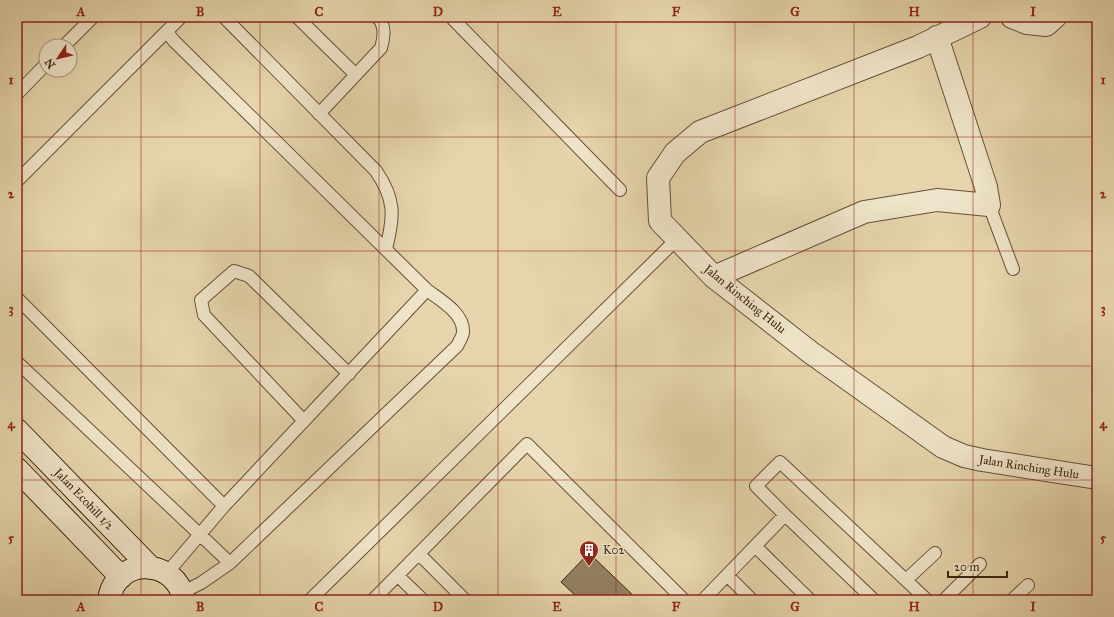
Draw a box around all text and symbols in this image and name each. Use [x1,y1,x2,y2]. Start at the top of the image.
text: A [76,4,86,20]
text: B [196,4,205,20]
text: C [315,4,324,20]
text: D [433,4,443,20]
text: E [552,4,562,20]
text: F [672,4,681,20]
text: G [790,4,800,20]
text: H [908,4,920,20]
text: I [1030,4,1036,20]
north arrow [38,38,78,78]
text: N [42,55,58,71]
text: 1 [8,72,14,88]
text: 1 [1100,72,1106,88]
text: 2 [8,186,15,202]
text: 2 [1100,186,1107,202]
street label: Jalan Rinching Hulu [699,260,789,337]
text: 3 [8,301,14,317]
text: 3 [1100,301,1106,317]
text: 4 [7,416,15,432]
text: 4 [1099,416,1107,432]
street label: Jalan Rinching Hulu [976,452,1081,483]
street label: Jalan Ecohill 1/2 [49,464,117,533]
text: 5 [8,530,15,546]
text: 5 [1100,530,1107,546]
building icon: K02 [578,539,600,567]
place label: K02 [603,543,624,557]
scale bar [948,553,1007,579]
text: 20 m [954,560,980,574]
text: A [76,599,86,615]
text: B [196,599,205,615]
text: C [315,599,324,615]
text: D [433,599,443,615]
text: E [552,599,562,615]
text: F [672,599,681,615]
text: G [790,599,800,615]
text: H [908,599,920,615]
text: I [1030,599,1036,615]

